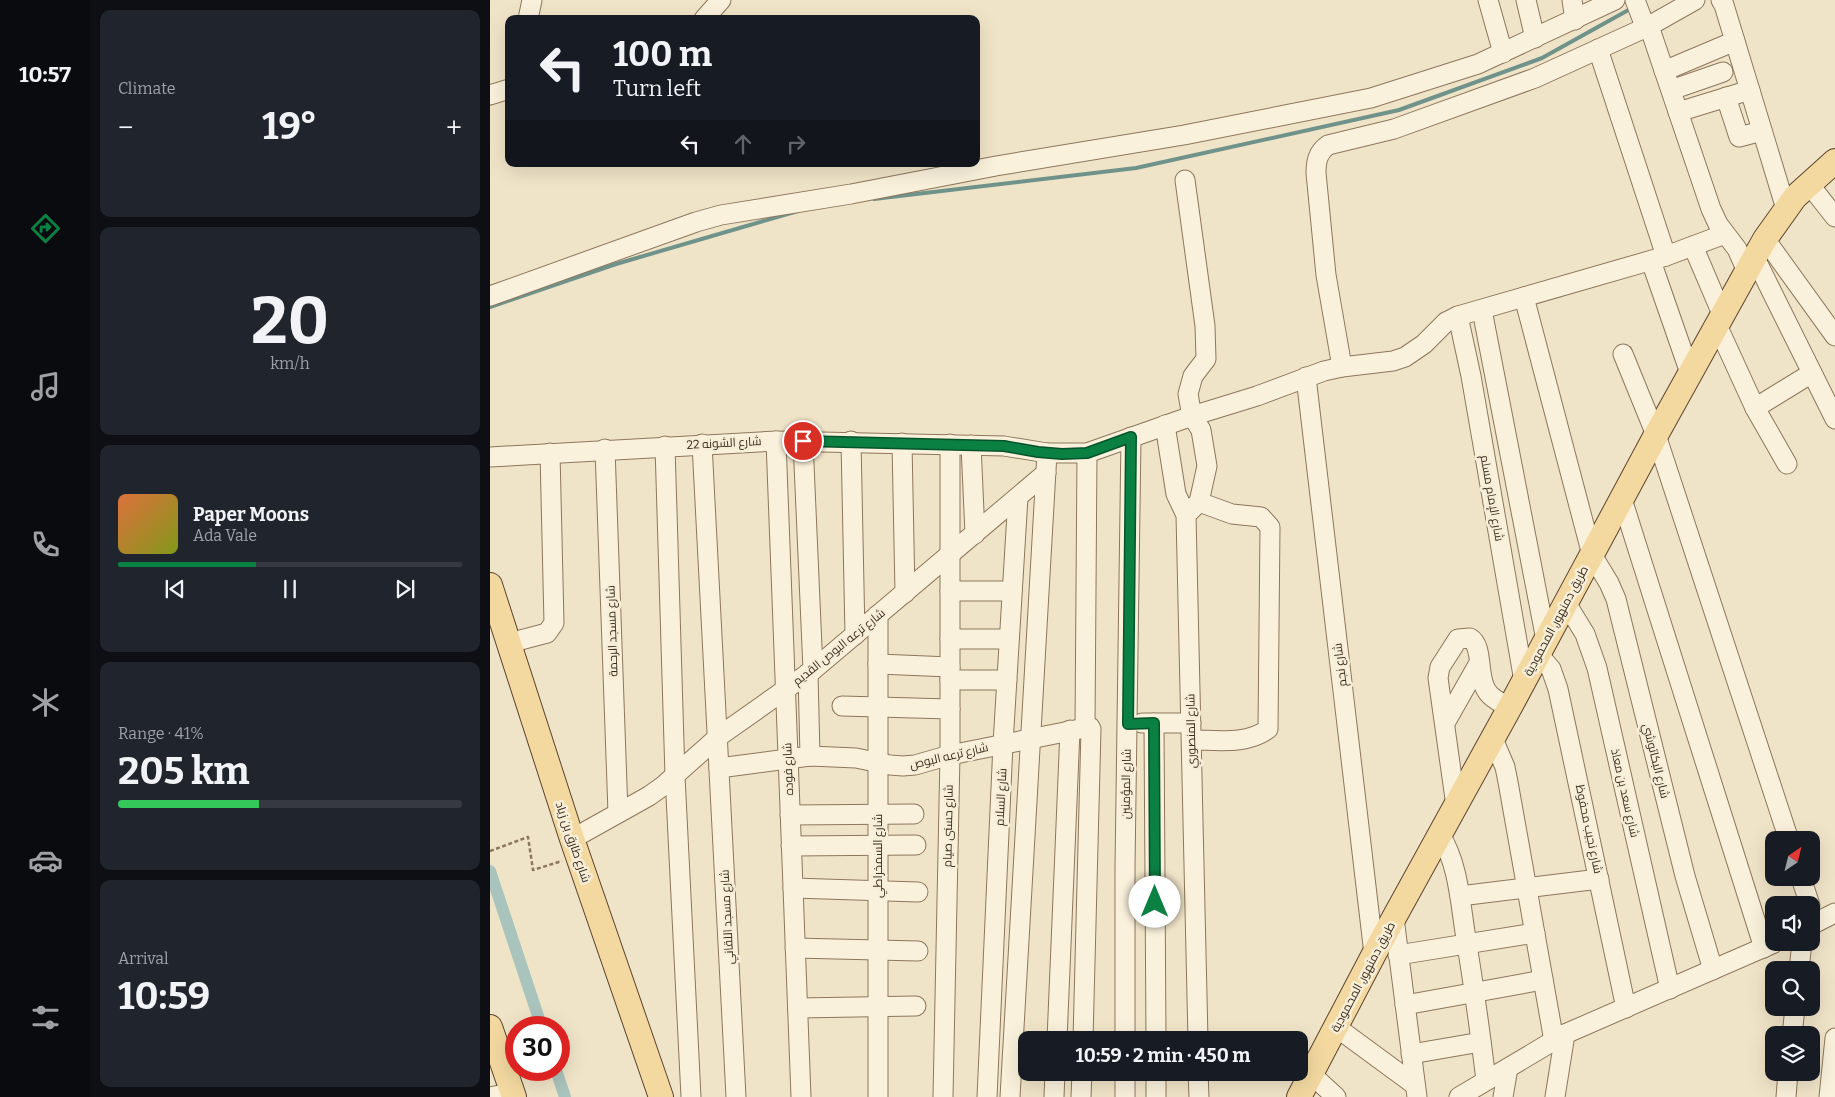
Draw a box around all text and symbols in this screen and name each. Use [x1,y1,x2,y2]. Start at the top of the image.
text: 100 m [613,33,712,75]
icon: left [530,35,595,100]
text: 10:57 [19,61,71,88]
text: Turn left [613,75,701,102]
text: Climate [118,79,176,98]
text: 19° [262,103,317,149]
text: − [118,111,133,144]
text: + [446,111,462,144]
icon: left [676,130,704,158]
icon: ahead [729,130,757,158]
icon: right [782,130,810,158]
icon: directions [28,211,63,246]
text: 20 [251,282,329,360]
text: km/h [270,354,310,373]
icon: music [28,369,63,404]
pin [782,420,824,462]
icon: arrive [789,427,817,455]
street label: شارع الشونه 22 [686,434,762,453]
street label: شارع الإمام مسلم [1477,454,1506,542]
text: Paper Moons [193,503,309,526]
text: Ada Vale [193,526,257,545]
icon: phone [28,527,63,562]
street label: طريق دمنهور, المحمودية [1521,563,1591,678]
icon: previous [161,575,189,603]
icon: pause [276,575,304,603]
icon: next [391,575,419,603]
street label: شارع مسجد الرحمة [603,585,622,677]
street label: شارع ترعه البوص القديم [790,606,889,689]
street label: شارع نجم [1330,642,1351,688]
icon: climate [28,685,63,720]
street label: شارع المنصوري [1183,693,1202,769]
street label: شارع البكاتوشي [1637,722,1672,801]
text: Range · 41% [118,724,204,743]
street label: شارع ترعه البوص [908,740,990,773]
street label: شارع فوده [780,742,797,796]
street label: شارع سعد بن معاذ [1607,747,1642,839]
text: 205 km [118,748,249,794]
street label: شارع المؤمنين [1118,749,1135,819]
street label: شارع السلام [992,768,1011,826]
street label: شارع نجيب محفوظ [1572,783,1605,875]
street label: شارع حسنى صيام [940,784,957,868]
street label: شارع طارق بن زياد [552,800,593,885]
street label: شارع السمخراطي [871,814,888,898]
north arrow [1765,831,1820,886]
map controls [1765,831,1820,1081]
icon: car [28,843,63,878]
street label: شارع مسجد اللقاني [718,869,739,965]
position arrow [1128,875,1180,927]
button: sound [1765,896,1820,951]
street label: طريق دمنهور, المحمودية [1328,919,1398,1034]
text: Arrival [118,949,169,968]
button: search [1765,961,1820,1016]
text: 10:59 [118,973,210,1019]
icon: filters [28,1000,63,1035]
speed limit sign: 30 [505,1016,570,1081]
button: layers [1765,1026,1820,1081]
text: 10:59 · 2 min · 450 m [1076,1044,1250,1067]

